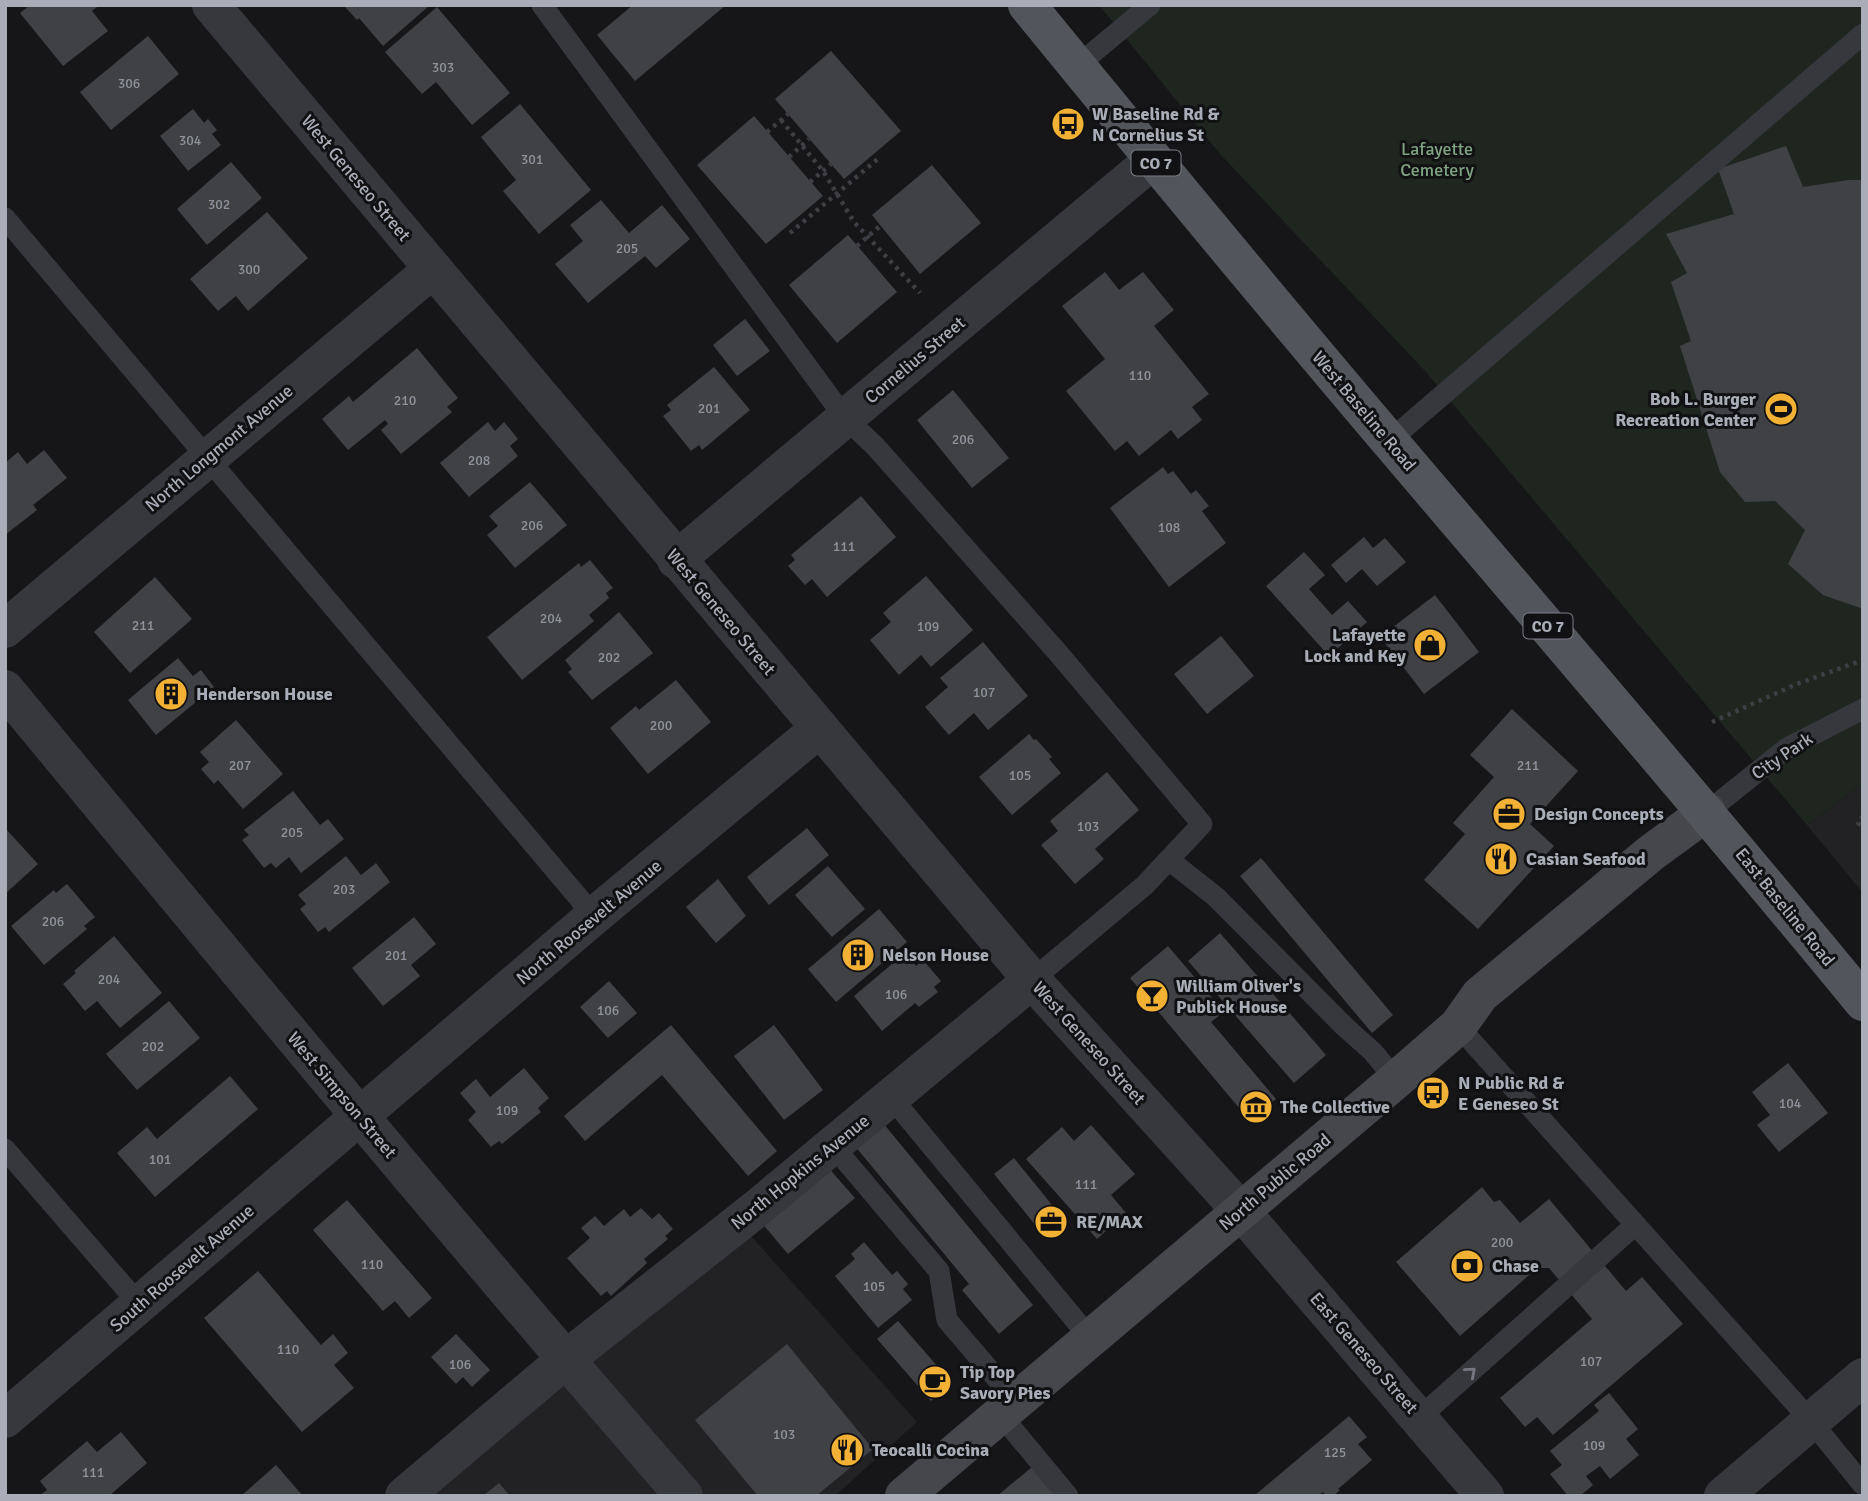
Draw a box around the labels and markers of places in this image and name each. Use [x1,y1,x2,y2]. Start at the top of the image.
place label: W Baseline Rd & N Cornelius St [1092,103,1219,146]
bus stop icon: W Baseline Rd & N Cornelius St [1049,105,1087,143]
place label: Bob L. Burger Recreation Center [1615,388,1757,431]
sports icon: Bob L. Burger Recreation Center [1762,390,1800,428]
place label: Lafayette Lock and Key [1304,624,1406,667]
shop icon: Lafayette Lock and Key [1411,626,1449,664]
building icon: Henderson House [152,675,190,713]
place label: Henderson House [196,683,333,705]
office icon: Design Concepts [1490,795,1528,833]
place label: Design Concepts [1534,803,1664,825]
restaurant icon: Casian Seafood [1482,840,1520,878]
place label: Casian Seafood [1526,848,1646,870]
building icon: Nelson House [839,936,877,974]
place label: Nelson House [882,944,989,966]
place label: William Oliver's Publick House [1176,975,1301,1018]
bar icon: William Oliver's Publick House [1133,977,1171,1015]
place label: N Public Rd & E Geneseo St [1458,1072,1564,1115]
bus stop icon: N Public Rd & E Geneseo St [1414,1074,1452,1112]
museum icon: The Collective [1237,1088,1275,1126]
place label: The Collective [1280,1096,1390,1118]
office icon: RE/MAX [1032,1203,1070,1241]
place label: RE/MAX [1076,1211,1143,1233]
bank icon: Chase [1448,1247,1486,1285]
place label: Chase [1492,1255,1539,1277]
place label: Tip Top Savory Pies [960,1361,1050,1404]
cafe icon: Tip Top Savory Pies [916,1363,954,1401]
restaurant icon: Teocalli Cocina [828,1431,866,1469]
place label: Teocalli Cocina [872,1439,989,1461]

